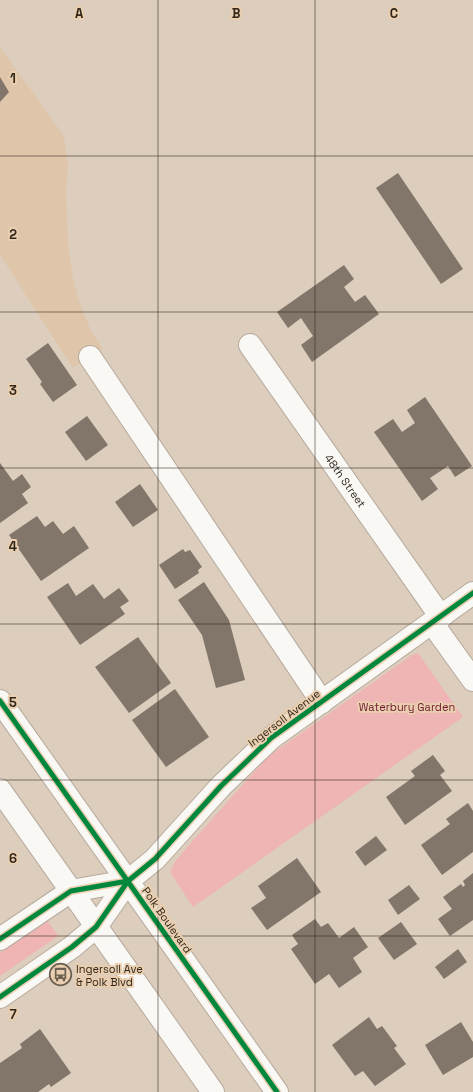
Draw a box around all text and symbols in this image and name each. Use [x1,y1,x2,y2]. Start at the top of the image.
text: A [75,5,84,22]
text: B [232,5,241,22]
text: C [390,5,398,22]
text: 1 [10,70,16,87]
text: 2 [9,226,17,243]
text: 3 [9,382,17,399]
street label: 48th Street [322,451,369,510]
text: 4 [9,538,17,555]
street label: Ingersoll Avenue [245,686,323,750]
text: 5 [9,694,17,711]
park label: Waterbury Garden [359,700,455,714]
text: 6 [9,850,17,867]
street label: Polk Boulevard [139,884,195,956]
bus stop icon: Ingersoll Ave & Polk Blvd [47,962,73,988]
place label: Ingersoll Ave & Polk Blvd [76,962,143,989]
text: 7 [9,1006,17,1023]

